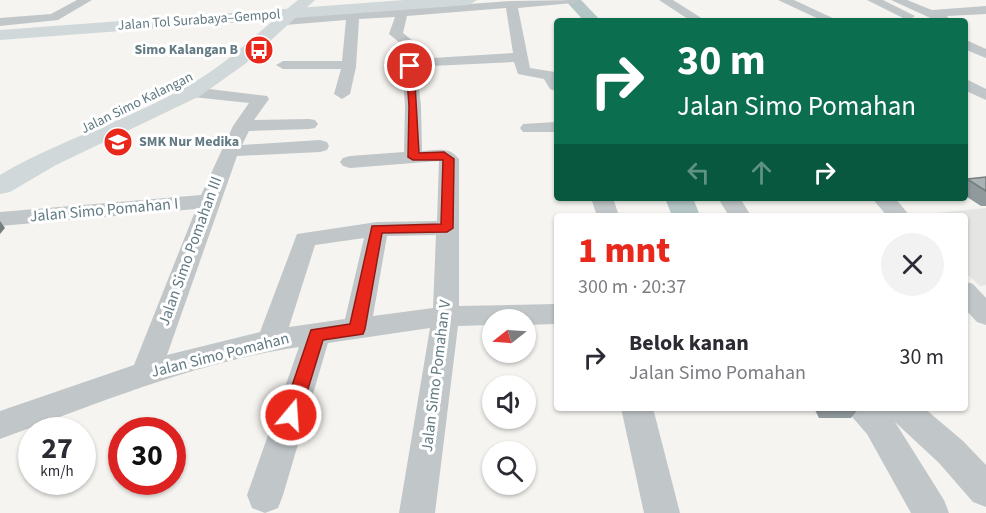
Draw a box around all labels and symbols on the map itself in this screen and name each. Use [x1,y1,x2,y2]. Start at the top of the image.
street label: Jalan Tol Surabaya–Gempol [117,4,281,36]
bus stop icon: Simo Kalangan B [243,34,275,66]
place label: Simo Kalangan B [135,40,239,60]
pin [384,40,435,91]
street label: Jalan Simo Kalangan [77,67,197,139]
school or university icon: SMK Nur Medika [102,126,134,158]
place label: SMK Nur Medika [139,132,239,152]
street label: Jalan Simo Pomahan III [153,173,227,329]
street label: Jalan Simo Pomahan I [29,193,179,227]
street label: Jalan Simo Pomahan V [416,298,456,453]
north arrow [482,309,536,363]
street label: Jalan Simo Pomahan [149,327,291,383]
position arrow [259,383,323,447]
speed limit sign: 30 [108,417,186,495]

